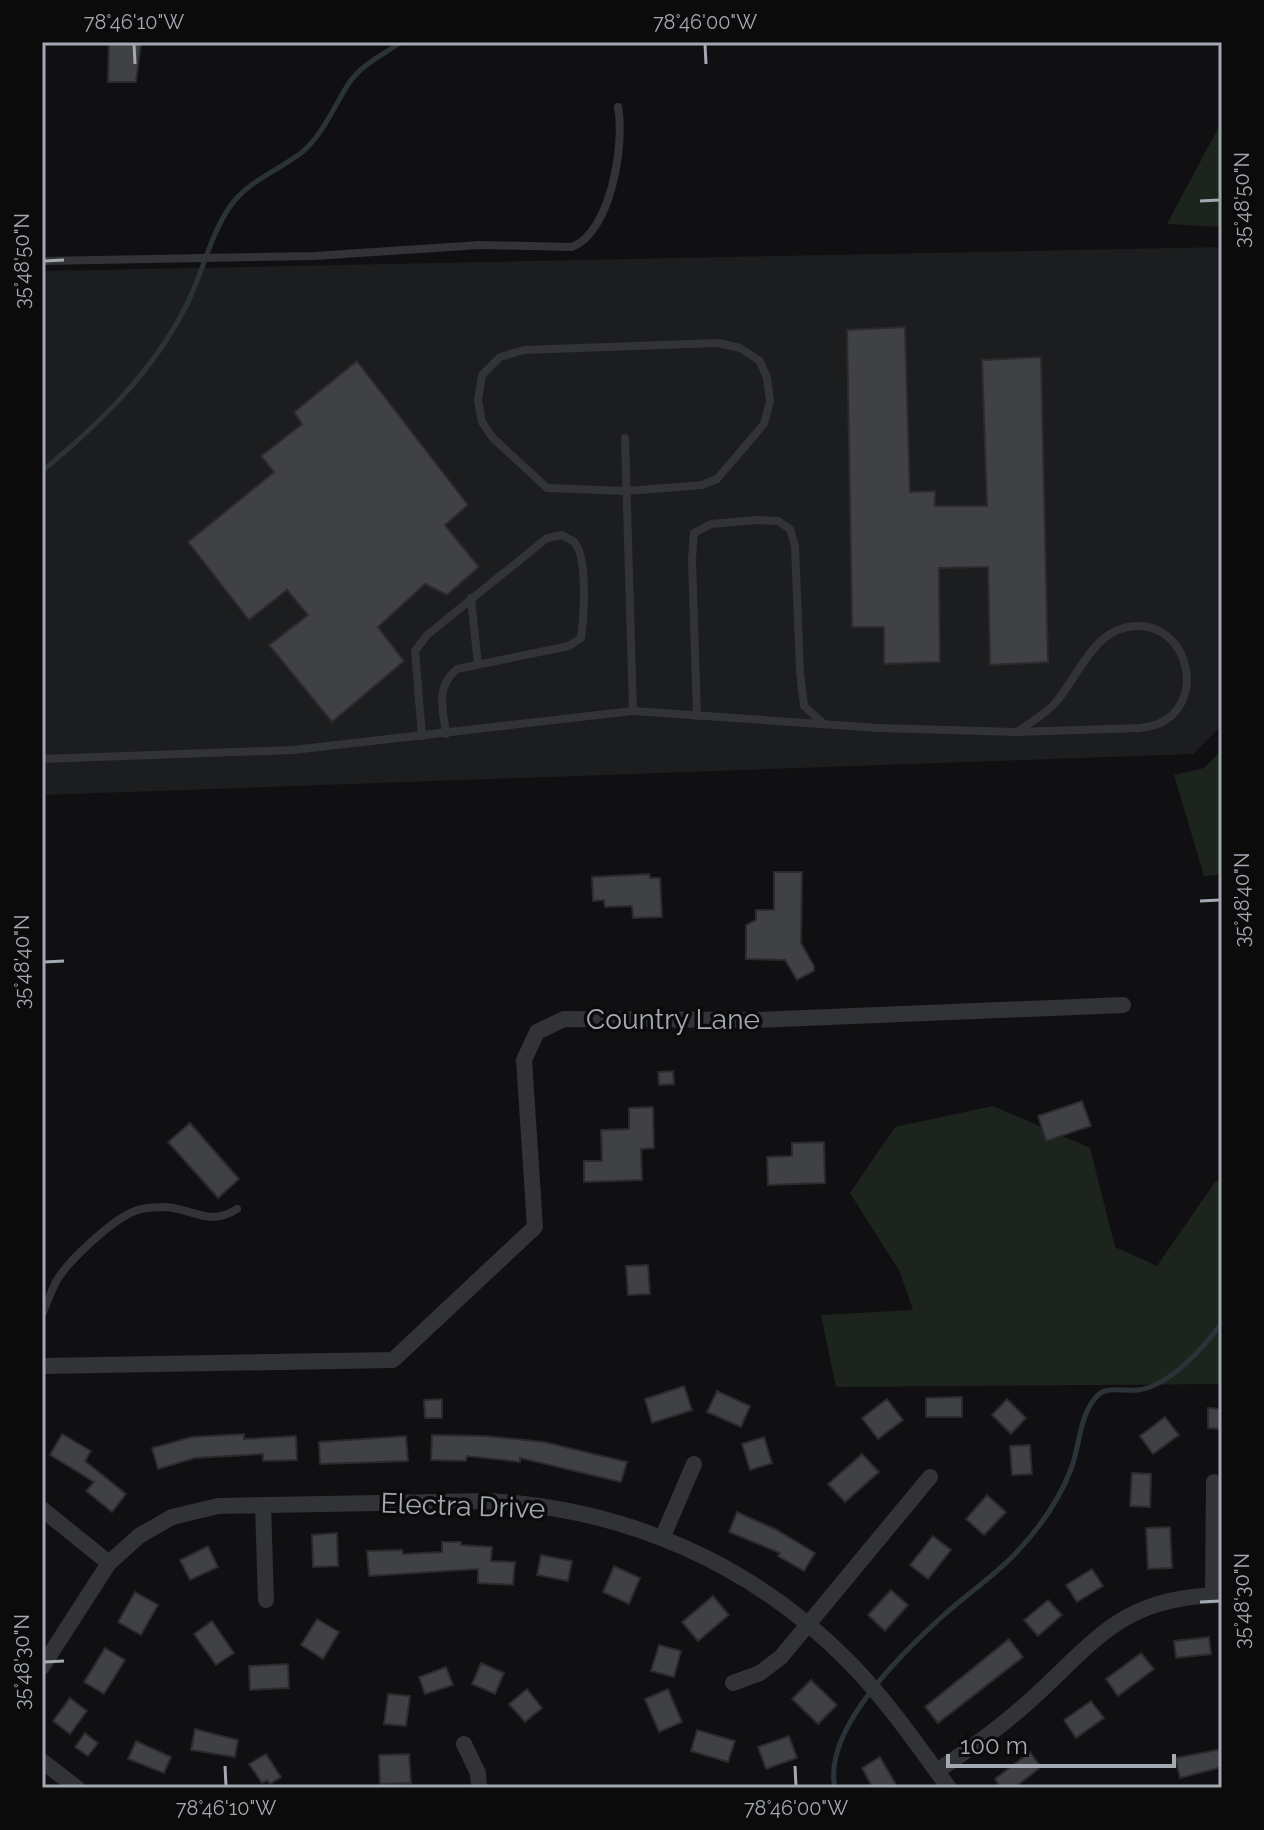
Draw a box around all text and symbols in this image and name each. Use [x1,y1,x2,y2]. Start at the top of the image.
text: 78°46'10"W [84,10,184,34]
text: 78°46'00"W [653,10,757,34]
text: 35°48'50"N [1230,152,1254,248]
text: 35°48'50"N [10,213,34,309]
text: 35°48'40"N [1230,853,1254,947]
text: 35°48'40"N [10,915,34,1009]
street label: Country Lane [586,1003,760,1036]
street label: Electra Drive [380,1487,546,1525]
text: 35°48'30"N [1230,1553,1254,1649]
text: 35°48'30"N [10,1614,34,1710]
scale bar [948,1718,1174,1768]
text: 100 m [960,1731,1028,1760]
text: 78°46'10"W [176,1796,276,1820]
text: 78°46'00"W [744,1796,848,1820]

